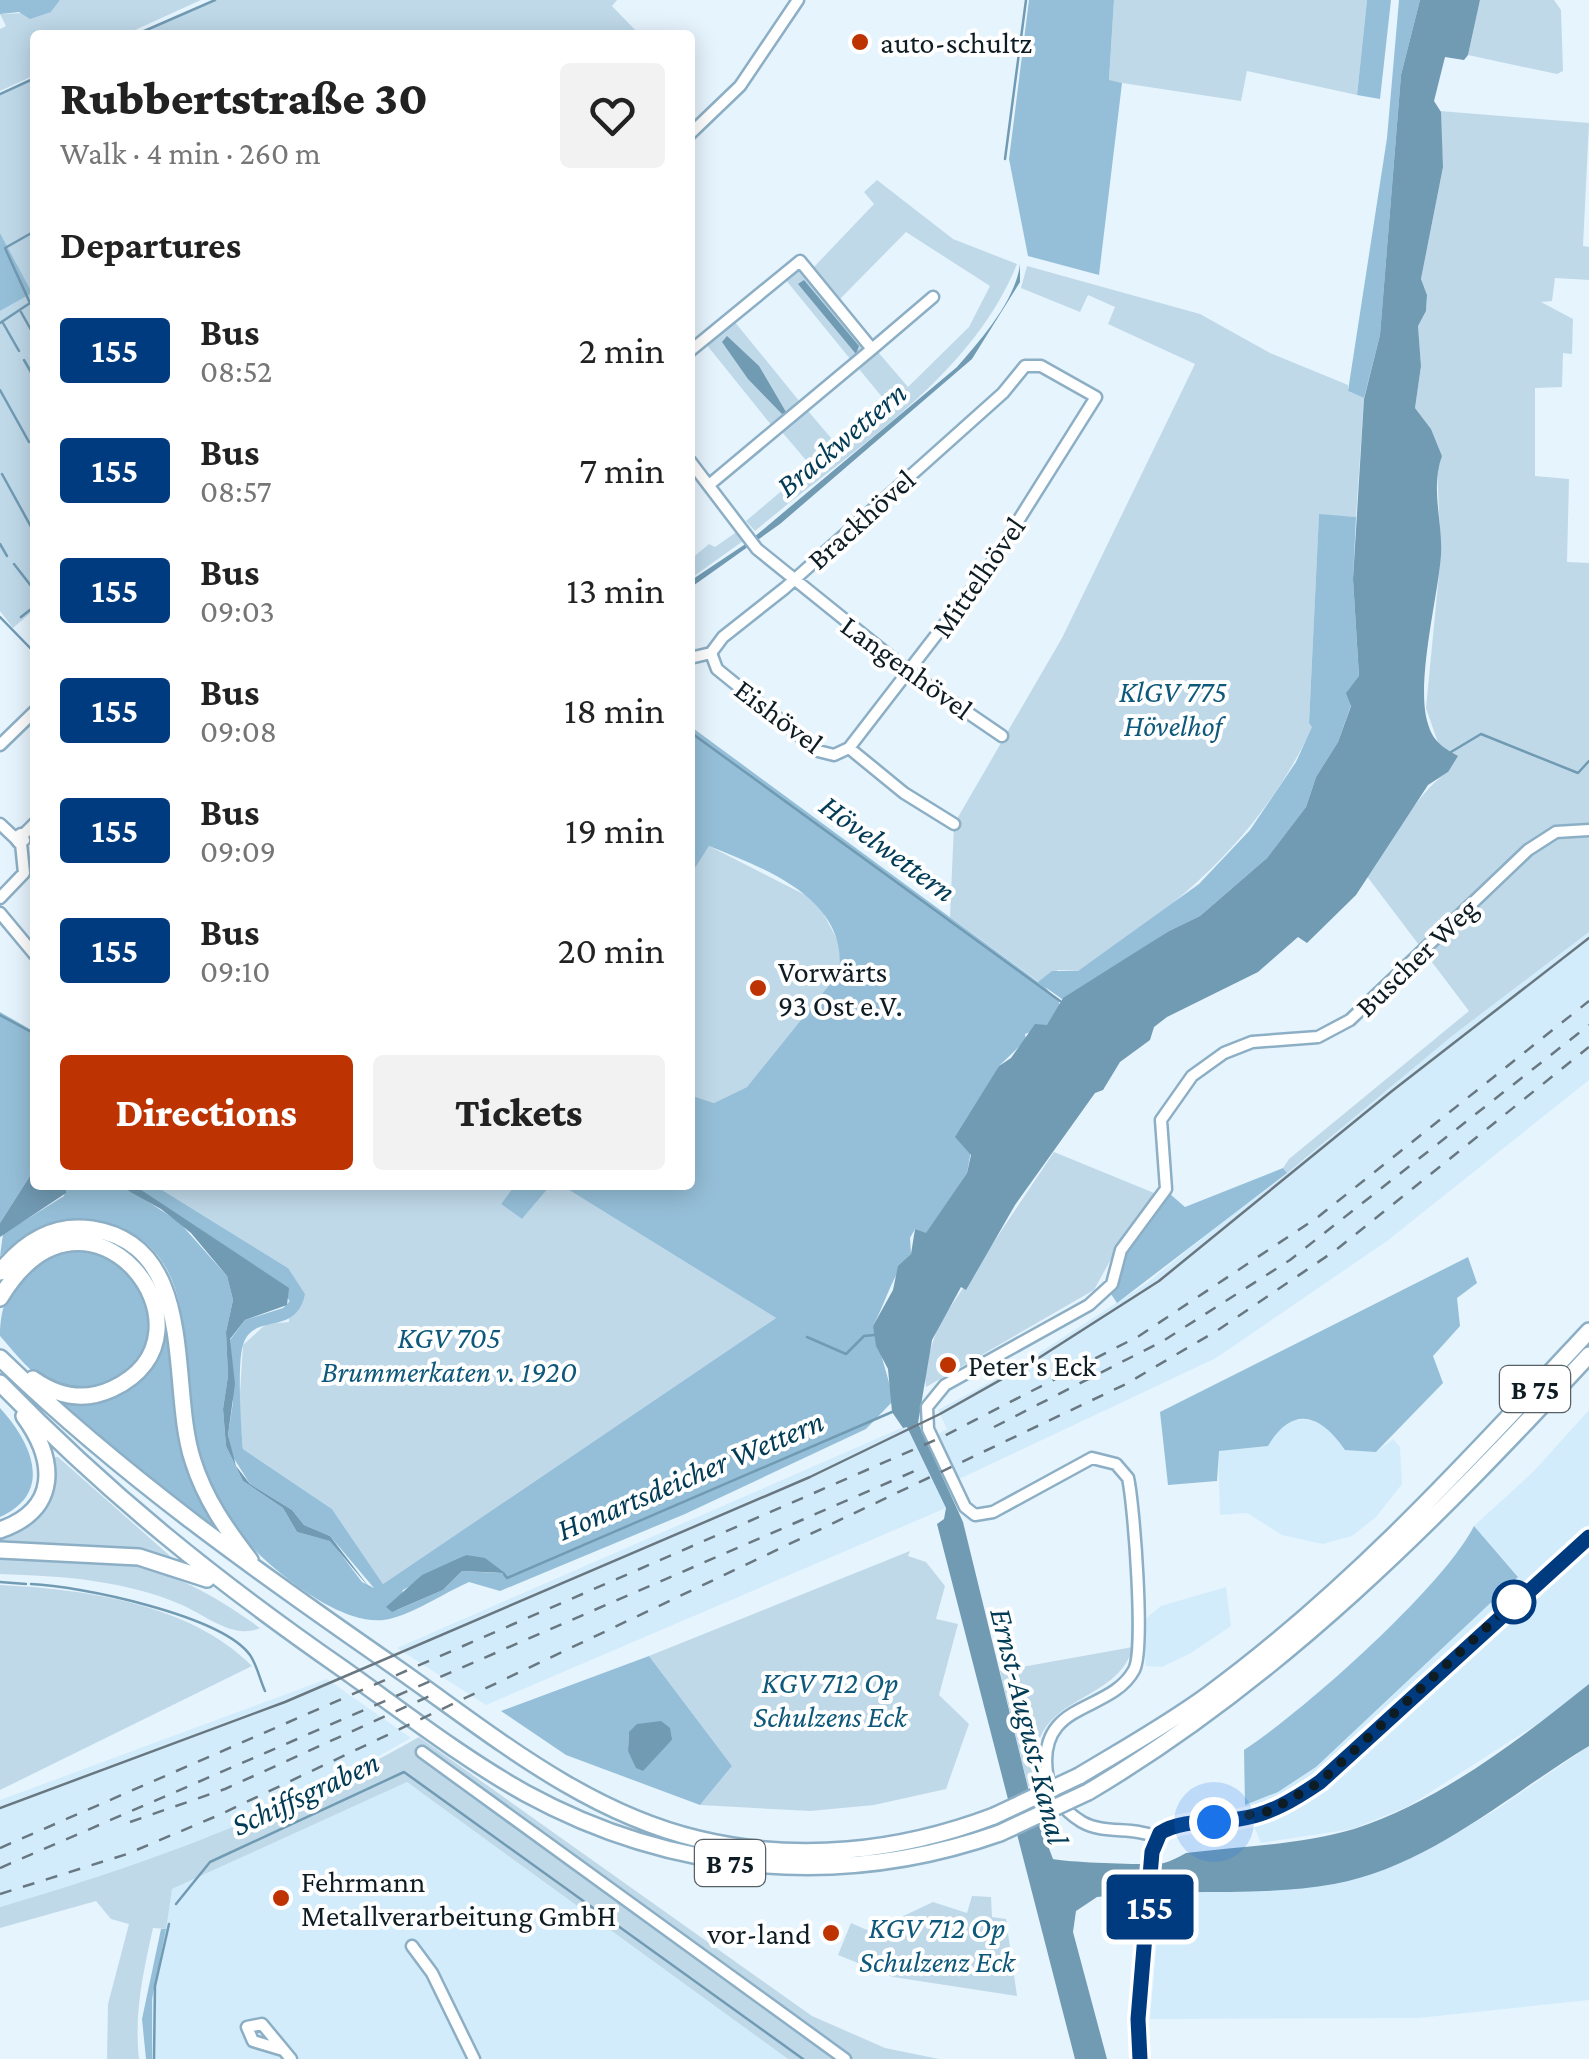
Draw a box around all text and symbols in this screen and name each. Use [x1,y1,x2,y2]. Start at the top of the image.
place label: auto-schultz [880,26,1032,59]
marker: auto-schultz [849,31,871,53]
button: heart [560,63,665,168]
text: Rubbertstraße 30 [60,71,428,124]
text: Walk · 4 min · 260 m [60,135,321,171]
text: Departures [60,224,241,266]
text: Bus [200,311,259,353]
text: 2 min [579,329,665,371]
text: 155 [92,331,138,370]
text: 08:52 [200,353,272,389]
water label: Brackwettern [769,374,913,504]
text: Bus [200,431,259,473]
text: 7 min [579,449,665,491]
text: 155 [92,451,138,490]
street label: Brackhövel [801,462,921,576]
text: 08:57 [200,473,272,509]
street label: Mittelhövel [925,510,1031,643]
text: Bus [200,551,259,593]
text: 13 min [566,569,665,611]
text: 155 [92,571,138,610]
text: 09:03 [200,593,275,629]
street label: Langenhövel [834,608,979,727]
text: Bus [200,671,259,713]
street label: Eishövel [729,672,830,760]
park label: KlGV 775 Hövelhof [1119,675,1227,743]
text: 18 min [564,689,665,731]
text: 155 [92,691,138,730]
text: 09:08 [200,713,277,749]
water label: Hövelwettern [813,787,963,909]
text: Bus [200,791,259,833]
text: 19 min [565,809,665,851]
text: 155 [92,811,138,850]
text: 09:09 [200,833,276,869]
street label: Buscher Weg [1348,891,1484,1024]
text: Bus [200,911,259,953]
text: 20 min [557,929,665,971]
text: 155 [92,931,138,970]
text: 09:10 [200,953,270,989]
place label: Vorwärts 93 Ost e.V. [778,955,903,1022]
marker: Vorwärts 93 Ost e.V. [747,977,769,999]
button: Directions [60,1055,353,1170]
button: Tickets [373,1055,665,1170]
park label: KGV 705 Brummerkaten v. 1920 [321,1321,577,1388]
place label: Peter's Eck [968,1349,1097,1382]
marker: Peter's Eck [937,1354,959,1376]
road number: B 75 [1500,1366,1570,1412]
water label: Honartsdeicher Wettern [551,1402,829,1548]
unlabelled marker [1493,1581,1535,1623]
water label: Ernst-August-Kanal [983,1604,1077,1849]
park label: KGV 712 Op Schulzens Eck [753,1666,909,1733]
water label: Schiffsgraben [225,1743,385,1843]
your location [1189,1797,1239,1847]
road number: B 75 [695,1840,765,1886]
place label: Fehrmann Metallverarbeitung GmbH [301,1865,616,1933]
line badge: 155 [1092,1874,1208,1940]
marker: Fehrmann Metallverarbeitung GmbH [270,1887,292,1909]
text: 155 [1127,1888,1173,1927]
park label: KGV 712 Op Schulzenz Eck [859,1911,1017,1978]
place label: vor-land [706,1917,811,1950]
marker: vor-land [820,1922,842,1944]

